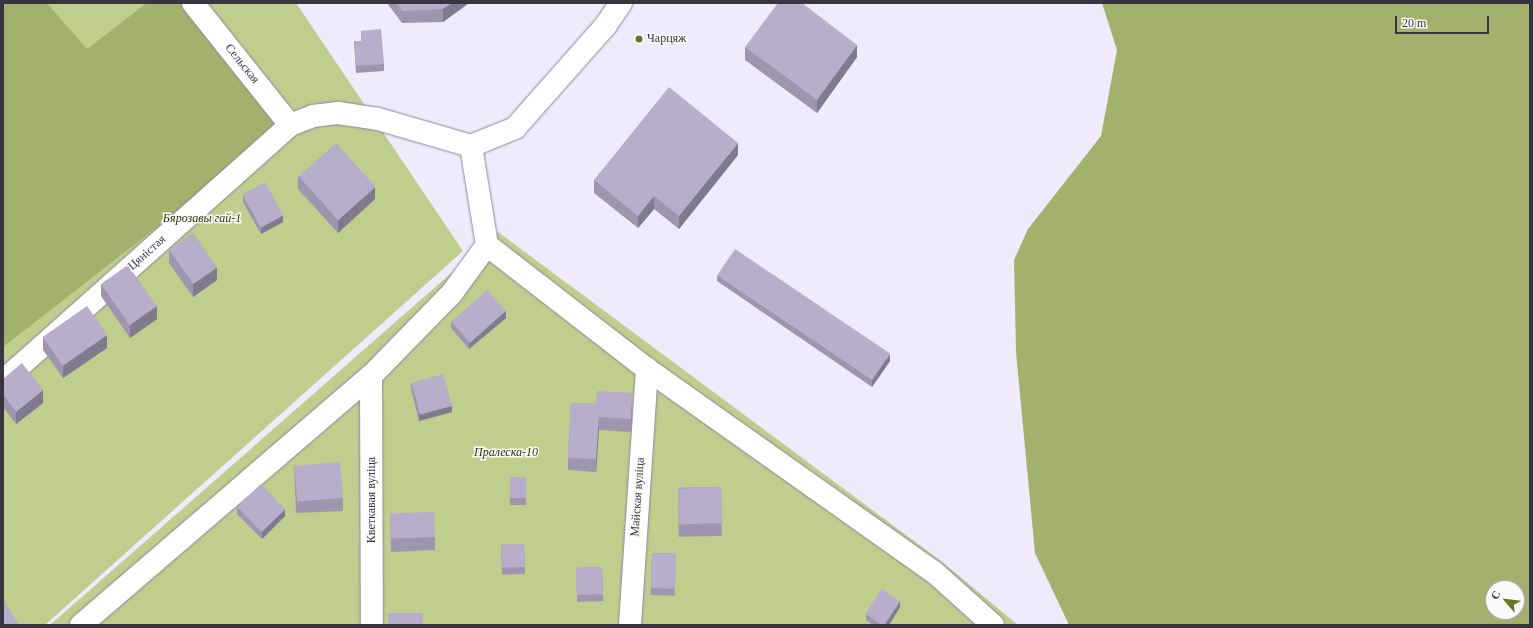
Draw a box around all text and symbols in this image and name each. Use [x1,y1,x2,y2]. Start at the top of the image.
scale bar [1397,8,1491,34]
text: 20 m [1402,16,1426,30]
place label: Чарцяж [647,32,686,46]
marker: Чарцяж [634,34,644,44]
street label: Сельская [222,41,262,87]
park label: Бярозавы гай-1 [163,212,241,226]
street label: Цяністая [125,232,169,274]
park label: Пралеска-10 [474,446,538,460]
street label: Кветкавая вуліца [365,457,379,543]
street label: Майская вуліца [628,457,648,537]
north arrow [1485,580,1525,620]
text: С [1488,589,1502,601]

